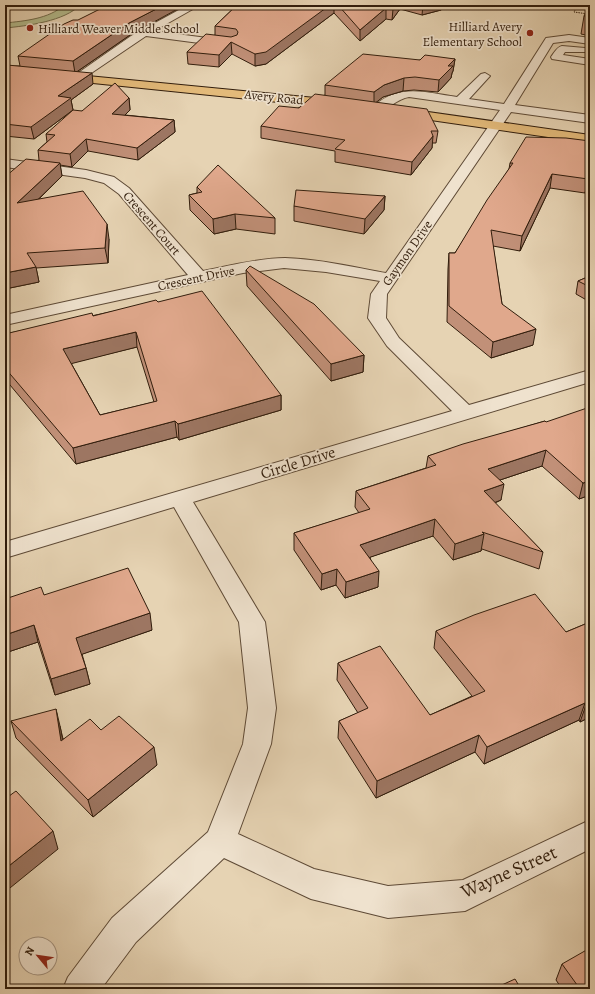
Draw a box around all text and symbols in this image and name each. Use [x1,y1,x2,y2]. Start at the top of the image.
place label: Hilliard Avery Elementary School [422,18,522,50]
place label: Hilliard Weaver Middle School [38,20,199,37]
marker: Hilliard Weaver Middle School [25,23,35,33]
marker: Hilliard Avery Elementary School [525,28,535,38]
street label: Avery Road [243,85,304,109]
street label: Crescent Court [119,187,185,259]
street label: Gaymon Drive [378,217,436,289]
street label: Crescent Drive [156,262,236,294]
street label: Circle Drive [258,441,338,485]
street label: Wayne Street [456,839,561,905]
north arrow [18,936,58,976]
text: N [21,944,38,959]

